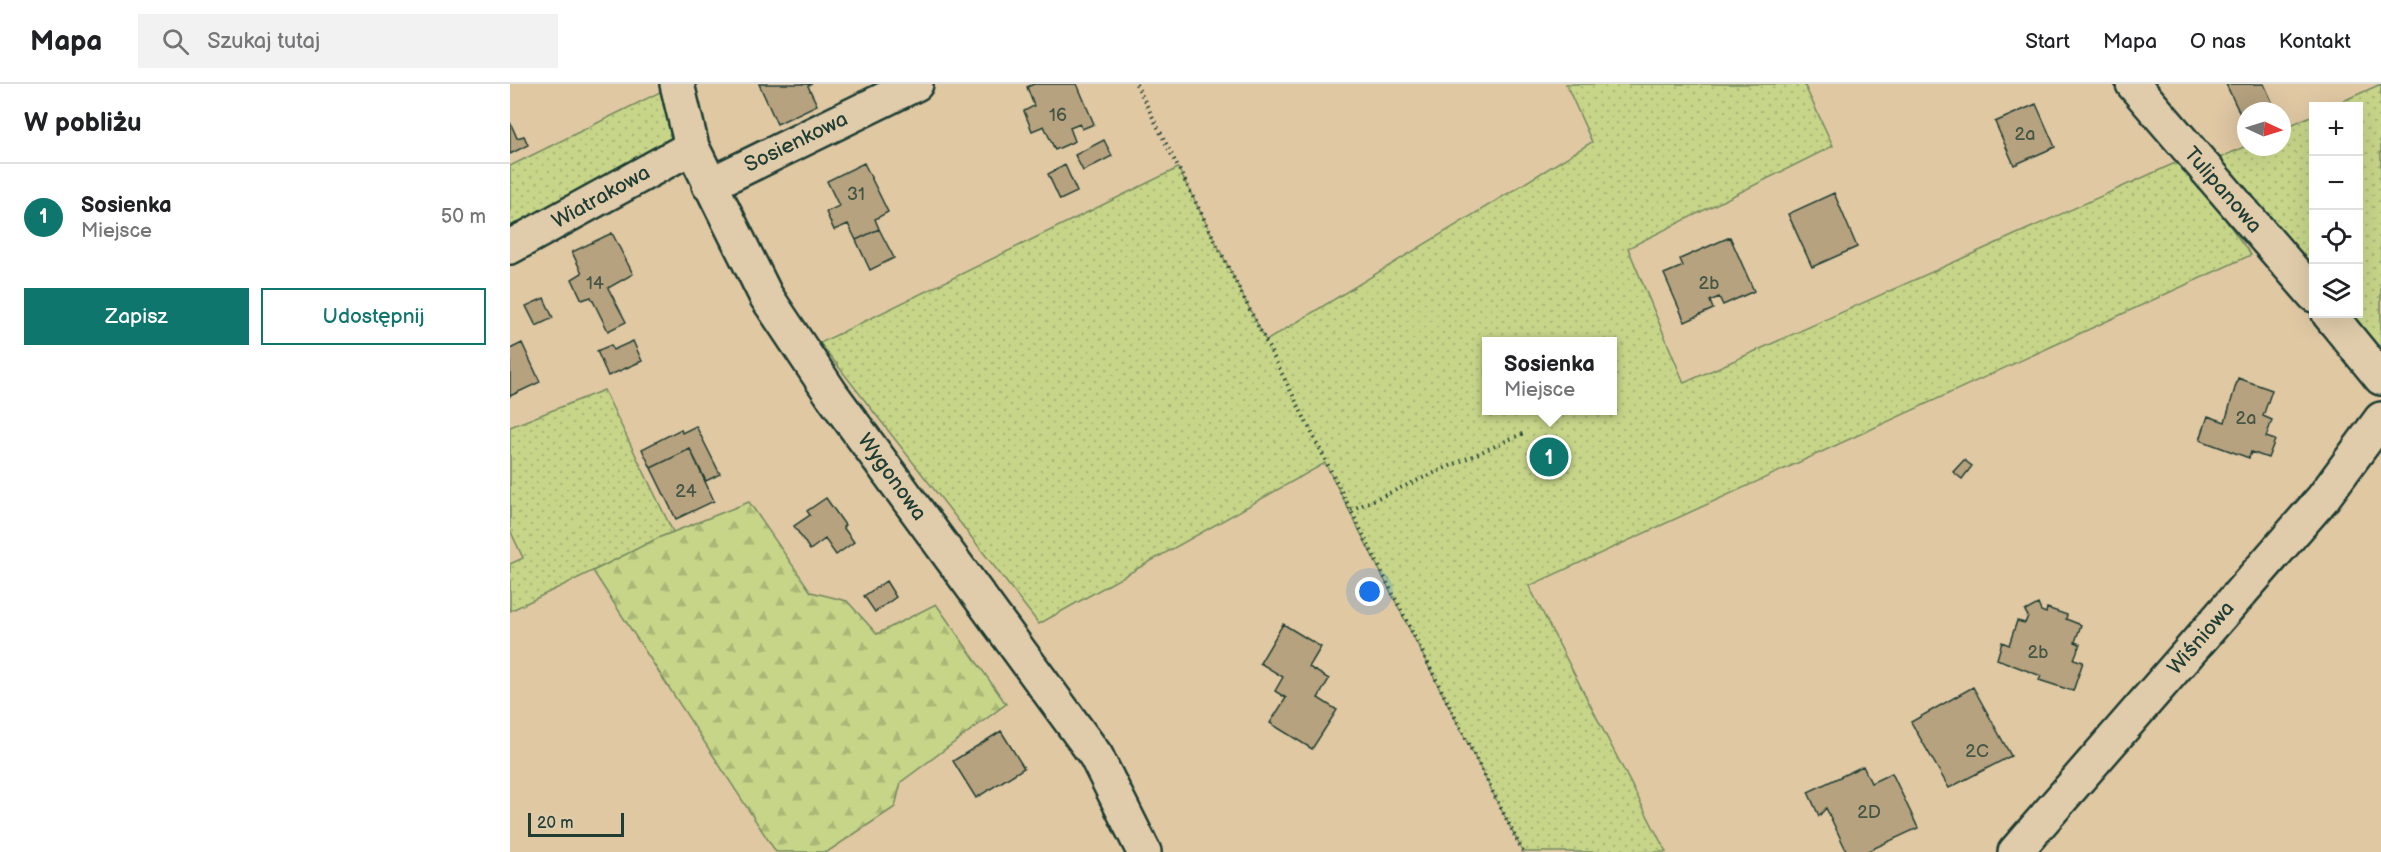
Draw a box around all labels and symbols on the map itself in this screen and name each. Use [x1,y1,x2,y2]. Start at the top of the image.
north arrow [2237,102,2291,156]
house number: 16 [1049,105,1067,126]
street label: Sosienkowa [740,106,852,178]
house number: 2a [2015,124,2035,145]
street label: Tulipanowa [2179,142,2267,238]
street label: Wiatrakowa [548,160,654,234]
house number: 31 [847,184,865,205]
house number: 14 [586,273,604,294]
house number: 2b [1699,273,1719,294]
house number: 2a [2236,408,2256,429]
street label: Wygonowa [852,429,932,525]
pin: 1 [1530,434,1568,479]
house number: 24 [675,481,697,502]
your location [1355,577,1384,606]
street label: Wiśniowa [2162,596,2240,680]
house number: 2b [2028,642,2048,663]
house number: 2C [1965,741,1989,762]
house number: 2D [1857,802,1881,823]
scale bar [528,810,624,838]

